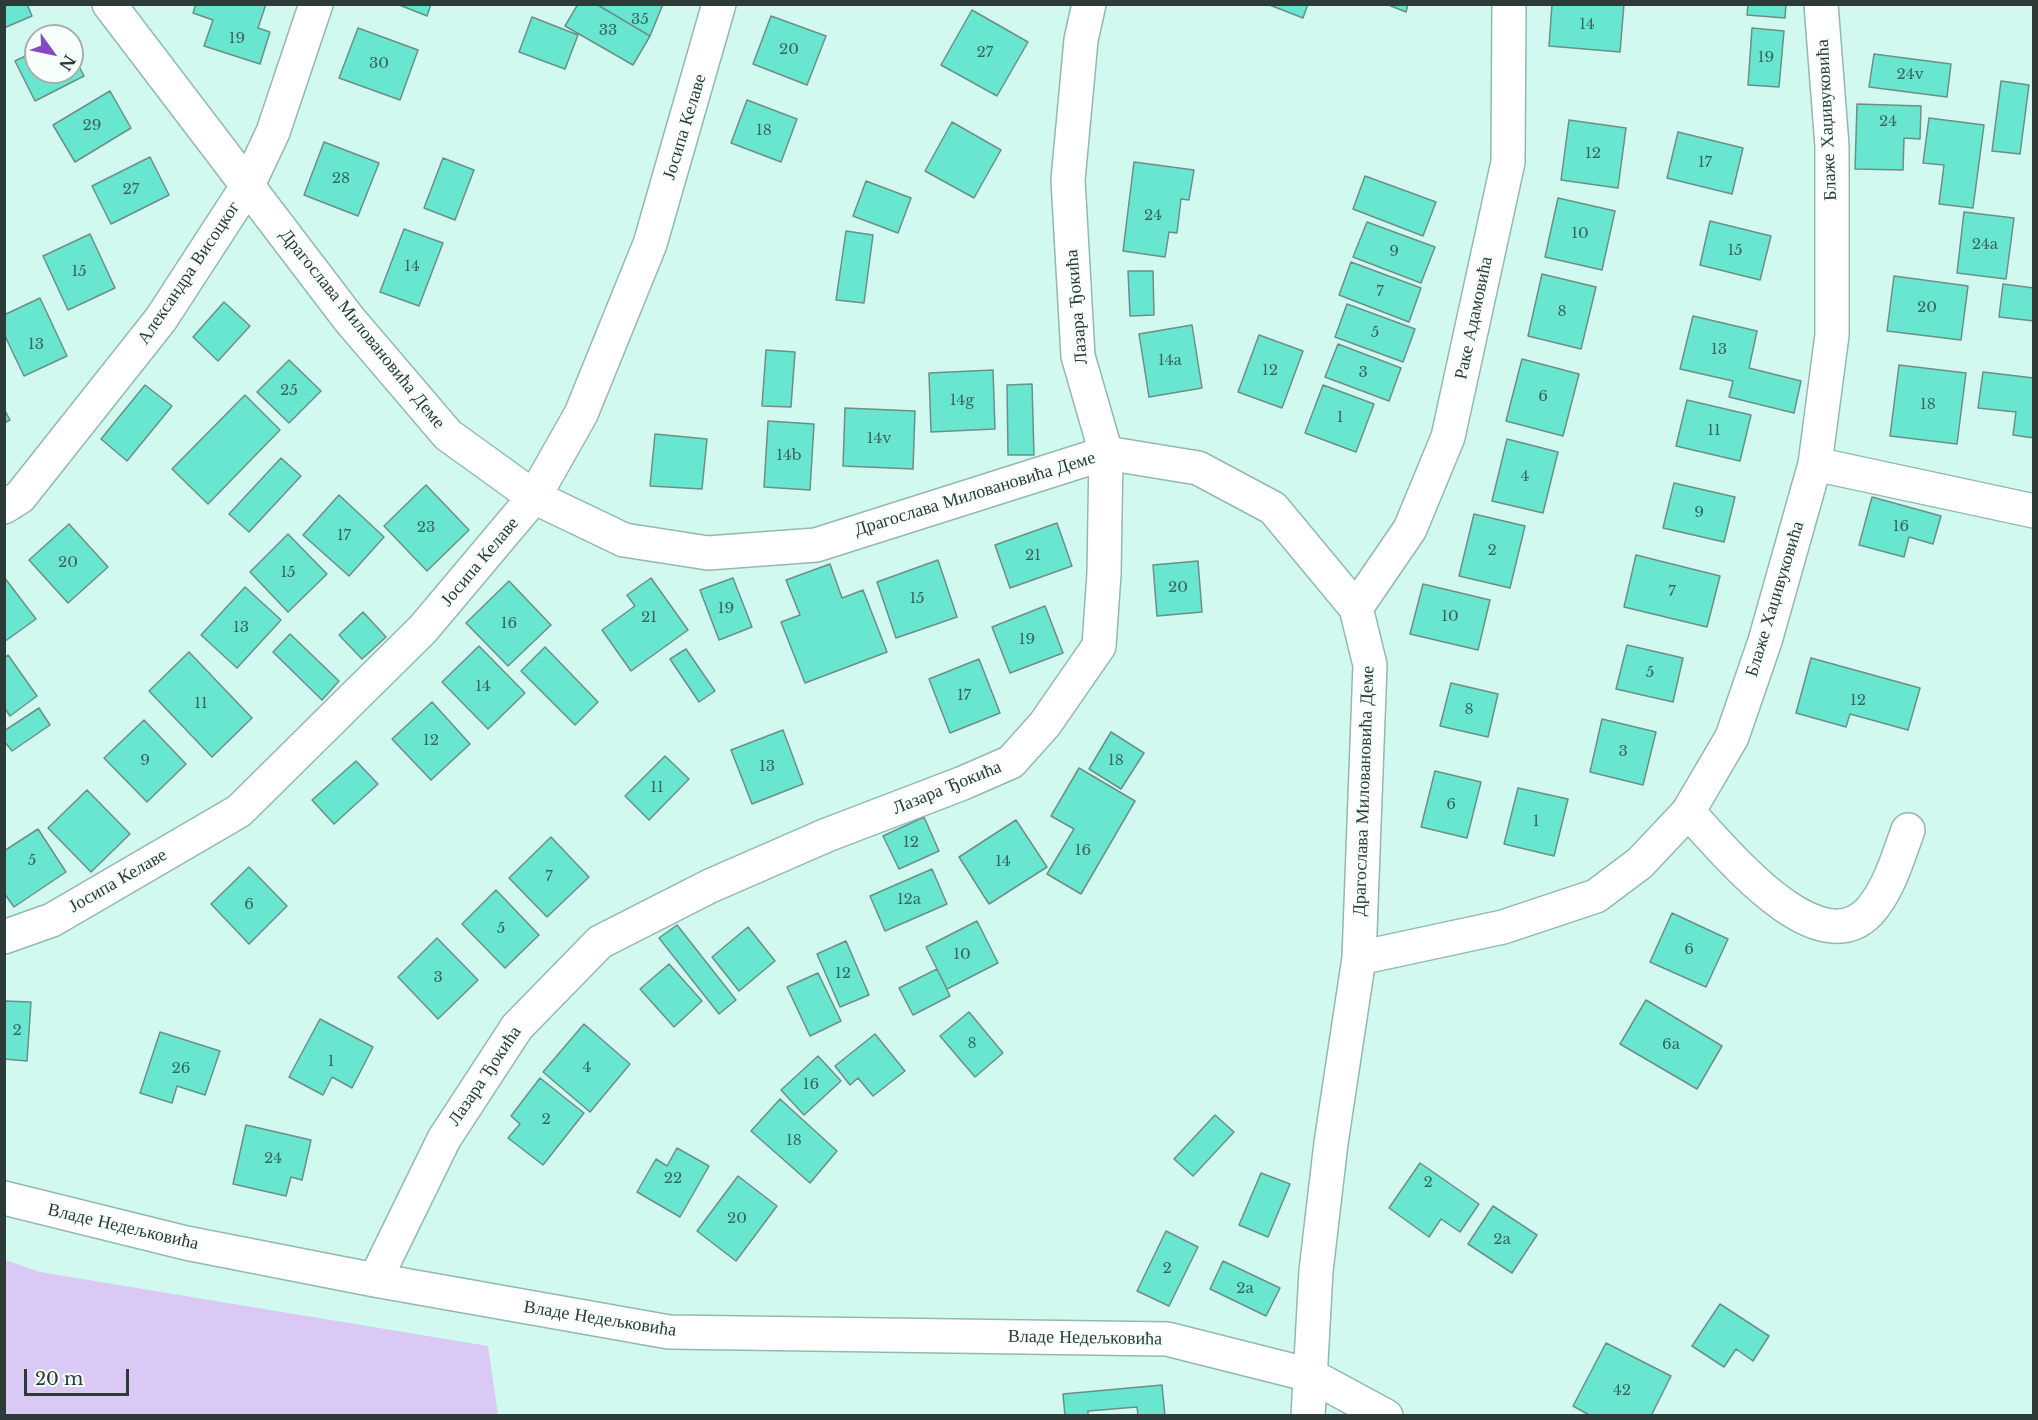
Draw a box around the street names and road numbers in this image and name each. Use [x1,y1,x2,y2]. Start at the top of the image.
street label: Блаже Хаџивуковића [1812,39,1842,201]
street label: Јосипа Келаве [659,71,711,183]
street label: Александра Висоцког [133,197,245,349]
street label: Драгослава Миловановића Деме [275,225,449,433]
street label: Лазара Ђокића [1061,249,1093,365]
street label: Раке Адамовића [1450,255,1498,381]
street label: Драгослава Миловановића Деме [852,447,1098,541]
street label: Јосипа Келаве [437,513,523,611]
street label: Блаже Хаџивуковића [1741,519,1809,679]
street label: Драгослава Миловановића Деме [1349,665,1379,917]
street label: Лазара Ђокића [889,756,1005,820]
street label: Јосипа Келаве [65,844,171,918]
street label: Лазара Ђокића [444,1022,526,1130]
street label: Владе Недељковића [45,1199,201,1255]
street label: Владе Недељковића [522,1296,678,1342]
street label: Владе Недељковића [1008,1326,1162,1350]

